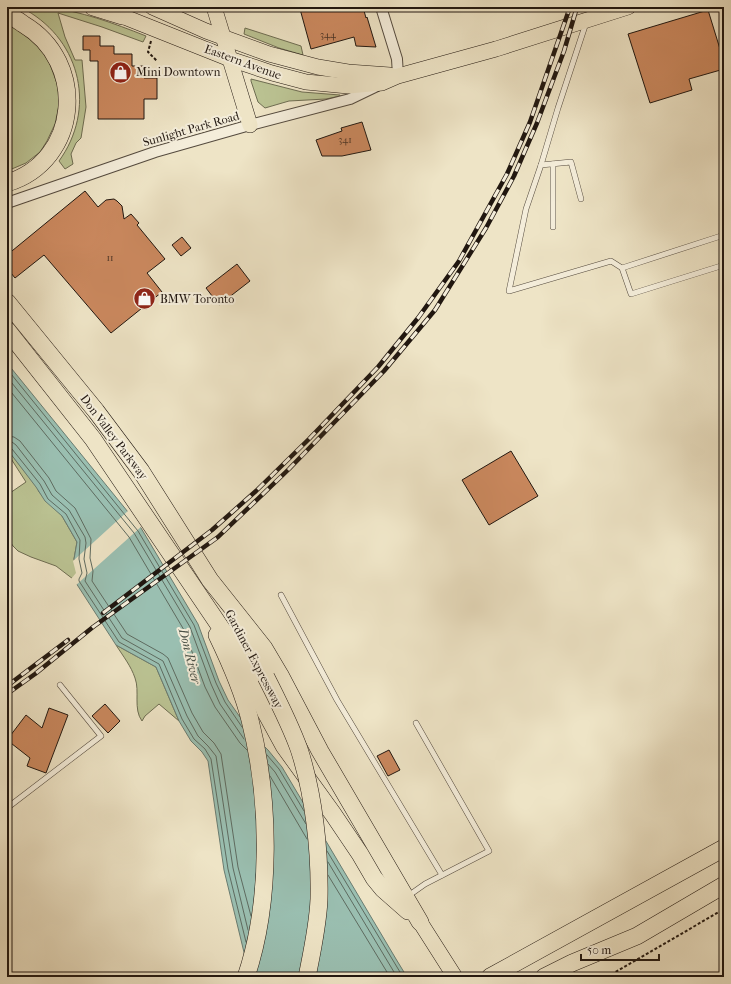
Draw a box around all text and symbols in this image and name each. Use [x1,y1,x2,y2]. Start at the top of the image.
house number: 344 [320,29,337,41]
street label: Eastern Avenue [203,42,283,82]
shop icon: Mini Downtown [108,59,134,85]
place label: Mini Downtown [136,65,220,79]
street label: Sunlight Park Road [141,108,241,149]
house number: 341 [338,134,352,146]
house number: 11 [106,252,114,264]
shop icon: BMW Toronto [132,286,158,312]
place label: BMW Toronto [160,292,234,306]
street label: Don Valley Parkway [77,392,151,483]
street label: Gardiner Expressway [222,607,286,711]
water label: Don River [176,626,204,686]
scale bar [581,936,659,962]
text: 50 m [587,943,611,957]

